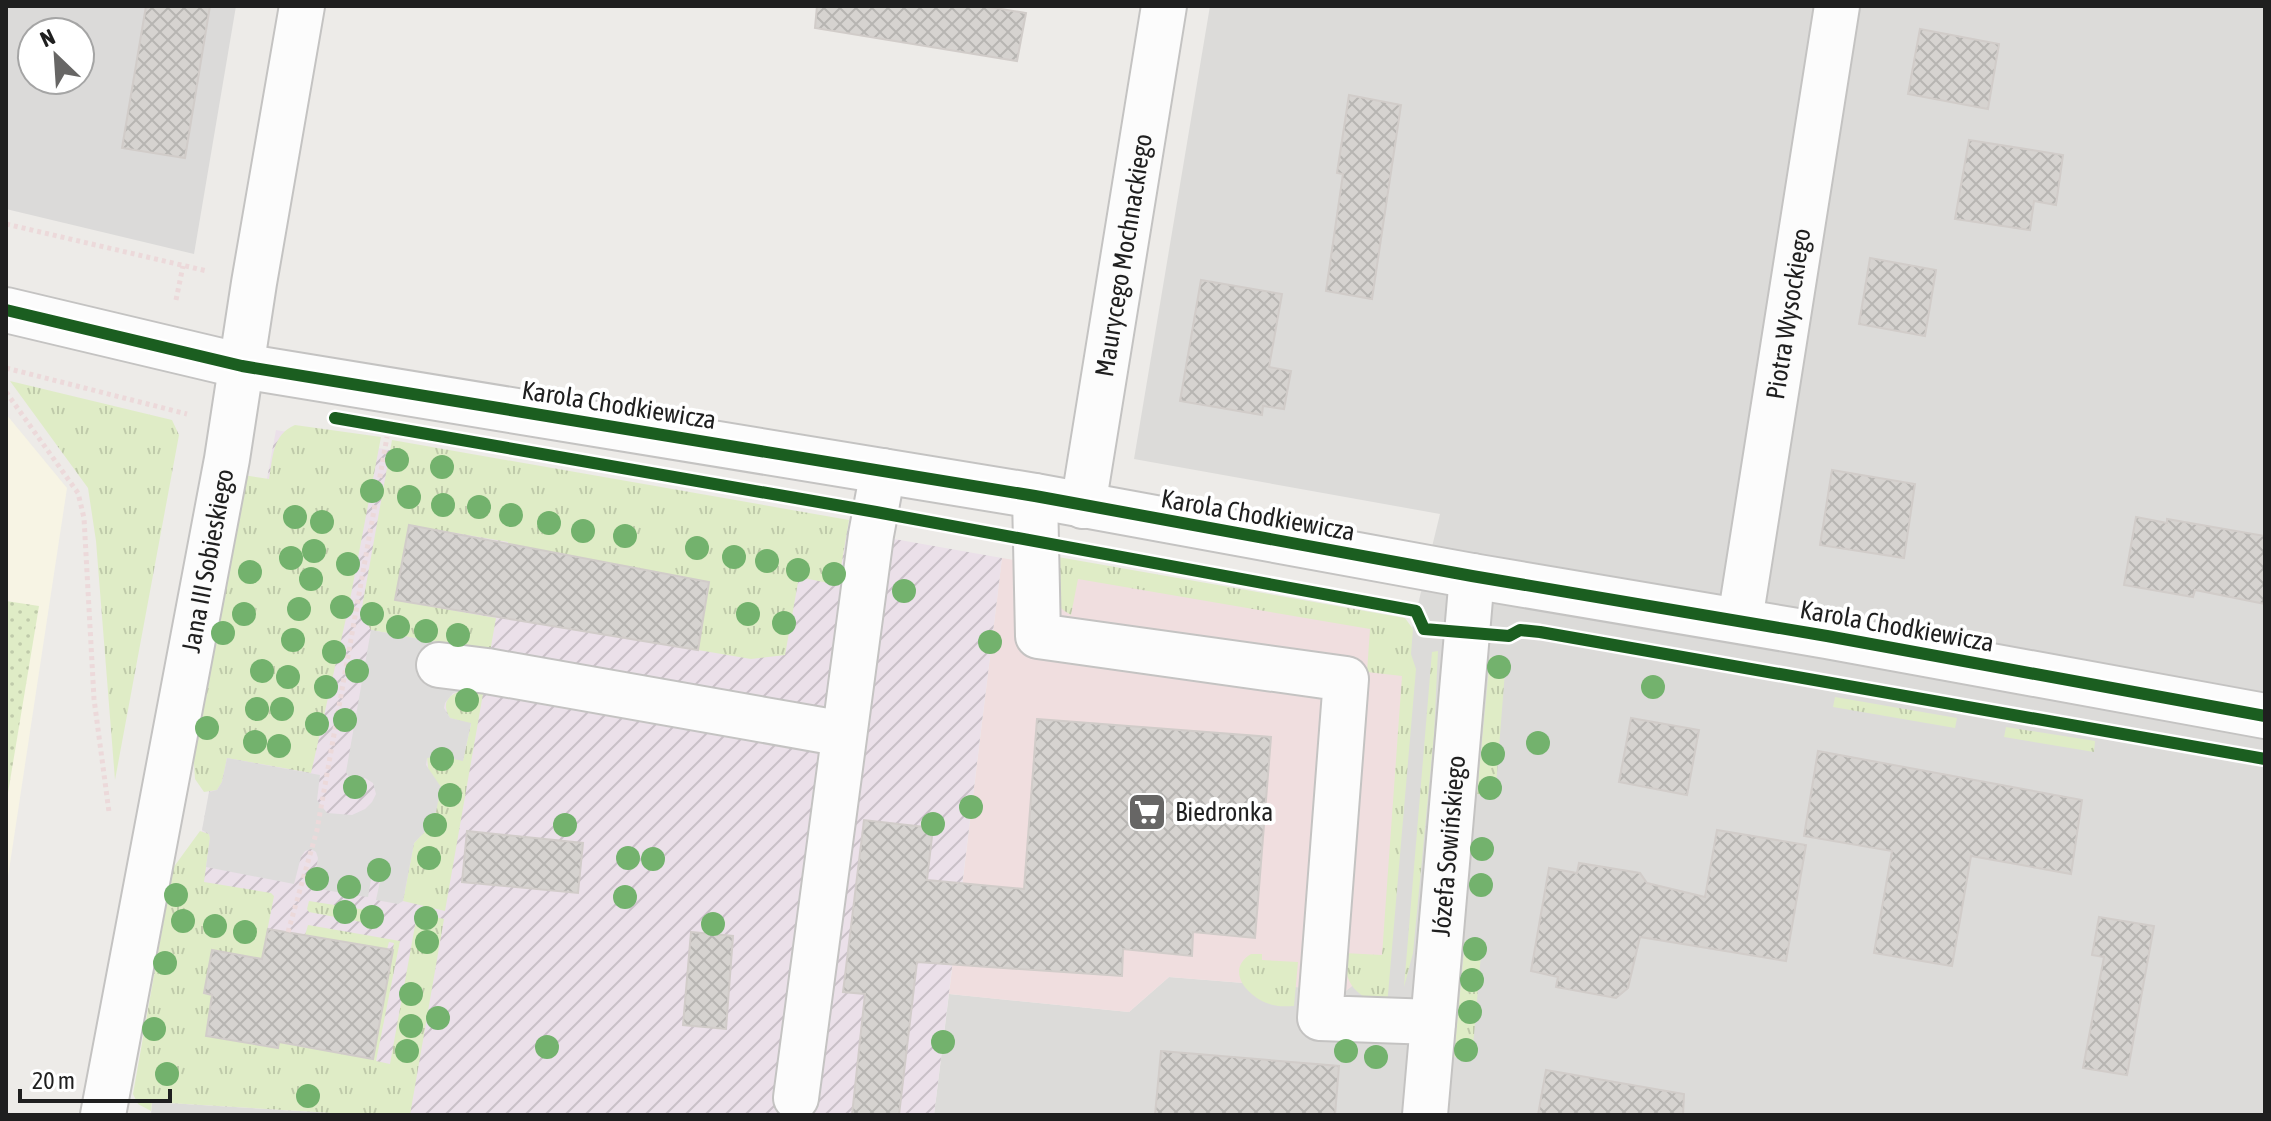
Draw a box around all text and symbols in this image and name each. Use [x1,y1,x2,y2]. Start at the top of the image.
north arrow [16,16,96,96]
text: N [36,23,59,52]
street label: Maurycego Mochnackiego [1089,132,1158,379]
street label: Piotra Wysockiego [1760,226,1817,401]
street label: Karola Chodkiewicza [520,375,718,435]
street label: Jana III Sobieskiego [176,467,240,655]
street label: Karola Chodkiewicza [1159,483,1357,547]
street label: Karola Chodkiewicza [1798,594,1996,658]
street label: Józefa Sowińskiego [1426,754,1471,938]
supermarket icon: Biedronka [1126,791,1168,833]
place label: Biedronka [1175,797,1273,827]
scale bar [20,1053,170,1103]
text: 20 m [32,1067,75,1094]

